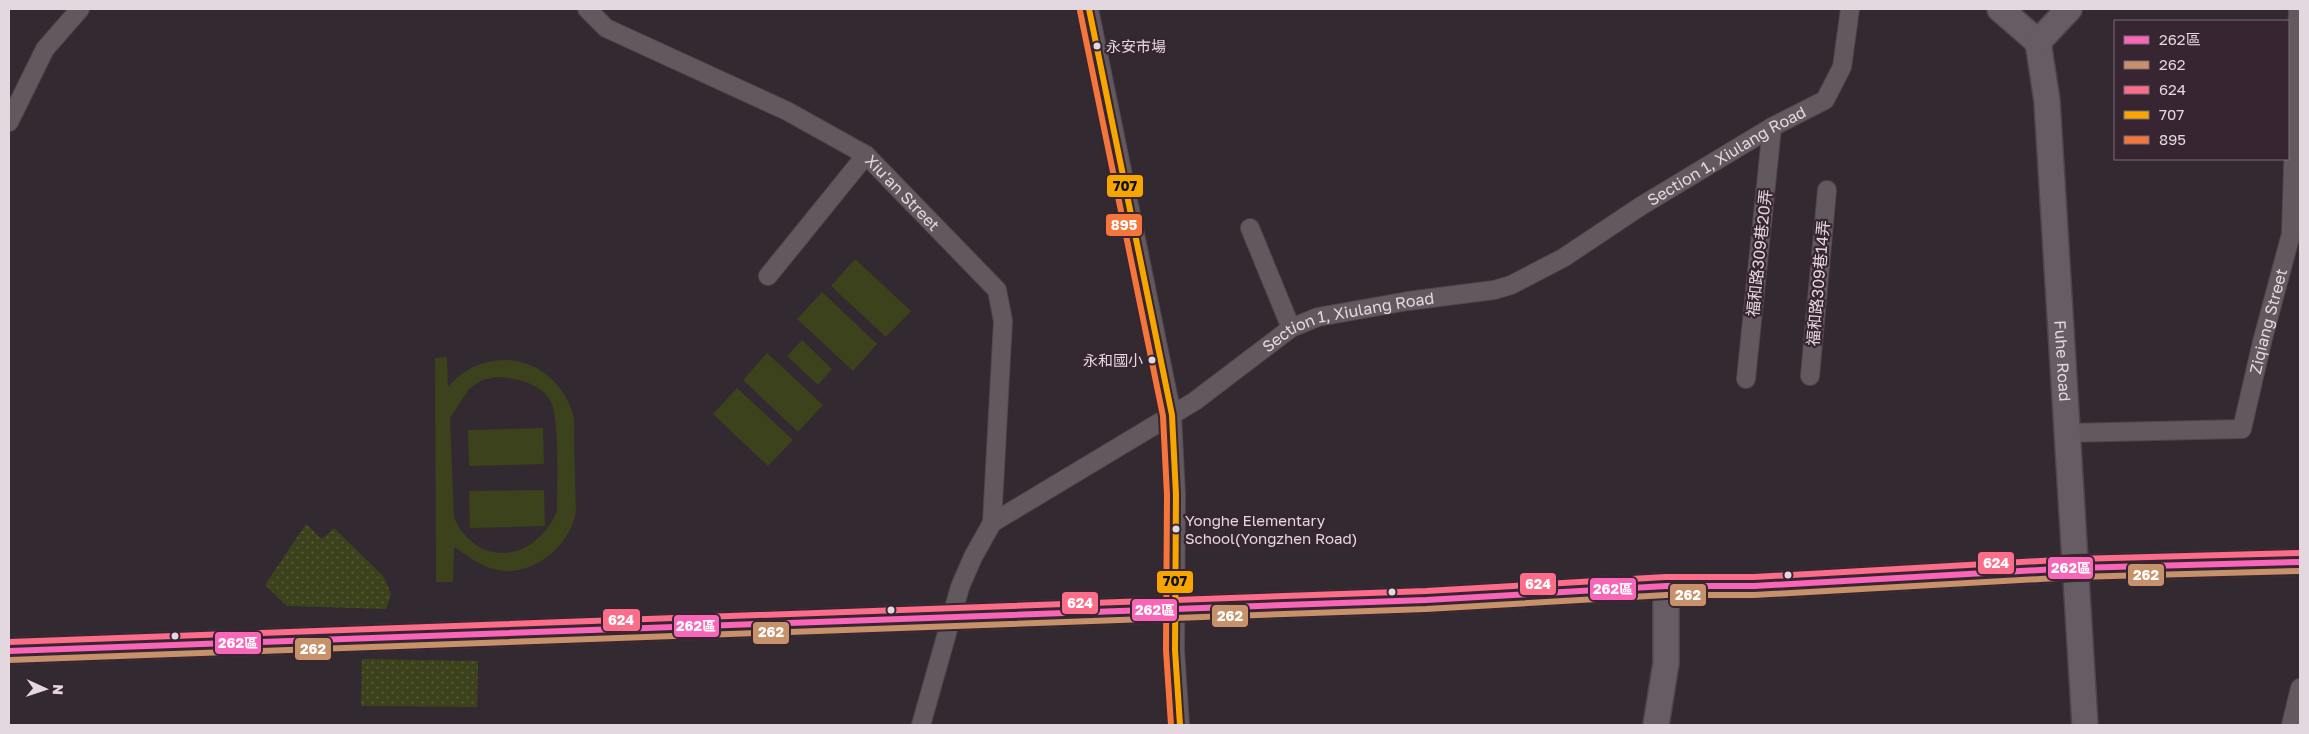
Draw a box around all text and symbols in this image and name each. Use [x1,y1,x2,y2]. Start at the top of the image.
legend [2114,20,2289,160]
text: 262區 [2159,30,2200,48]
place label: 永安市場 [1106,37,1166,55]
marker: 永安市場 [1092,41,1102,51]
text: 262 [2159,55,2185,73]
text: 624 [2159,80,2186,98]
street label: Section 1, Xiulang Road [1643,101,1809,210]
text: 707 [2159,105,2184,123]
text: 895 [2159,130,2186,148]
street label: Xiu'an Street [861,150,944,235]
line badge: 707 [1106,174,1144,198]
text: 707 [1113,177,1138,194]
street label: 福和路309巷20弄 [1742,188,1776,318]
line badge: 895 [1105,213,1143,237]
text: 895 [1111,216,1138,233]
street label: 福和路309巷14弄 [1803,219,1833,347]
street label: Ziqiang Street [2245,266,2291,376]
street label: Section 1, Xiulang Road [1258,288,1435,356]
street label: Fuhe Road [2050,320,2075,402]
place label: 永和國小 [1083,351,1143,369]
marker: 永和國小 [1147,355,1157,365]
place label: Yonghe Elementary School(Yongzhen Road) [1185,511,1357,547]
marker: Yonghe Elementary School(Yongzhen Road) [1171,524,1181,534]
line badge: 624 [1977,551,2015,575]
text: 624 [1983,554,2009,571]
line badge: 262區 [2047,556,2094,580]
text: 262區 [2051,559,2091,576]
line badge: 262 [2127,563,2165,587]
text: 262 [2133,566,2159,583]
line badge: 707 [1156,570,1194,594]
unlabelled marker [1783,570,1793,580]
text: 707 [1163,572,1188,589]
line badge: 624 [1519,572,1557,596]
text: 624 [1525,575,1551,592]
line badge: 262區 [1589,577,1637,601]
text: 262區 [1593,580,1633,597]
line badge: 262 [1669,583,1707,607]
text: 262 [1675,586,1701,603]
unlabelled marker [1387,587,1397,597]
line badge: 624 [1061,591,1099,615]
text: 624 [1067,594,1093,611]
line badge: 262區 [1131,598,1178,622]
text: 262區 [1135,601,1175,618]
line badge: 262 [1211,604,1249,628]
unlabelled marker [886,605,896,615]
text: 262 [1217,607,1243,624]
line badge: 624 [602,608,641,632]
text: 624 [608,611,634,628]
line badge: 262區 [673,614,720,638]
text: 262區 [676,617,716,634]
line badge: 262 [752,621,790,645]
text: 262 [758,623,784,640]
unlabelled marker [170,631,180,641]
line badge: 262區 [214,631,262,655]
text: 262區 [218,634,258,651]
line badge: 262 [294,637,332,661]
text: 262 [300,640,326,657]
north arrow [20,664,70,714]
text: N [50,684,67,695]

